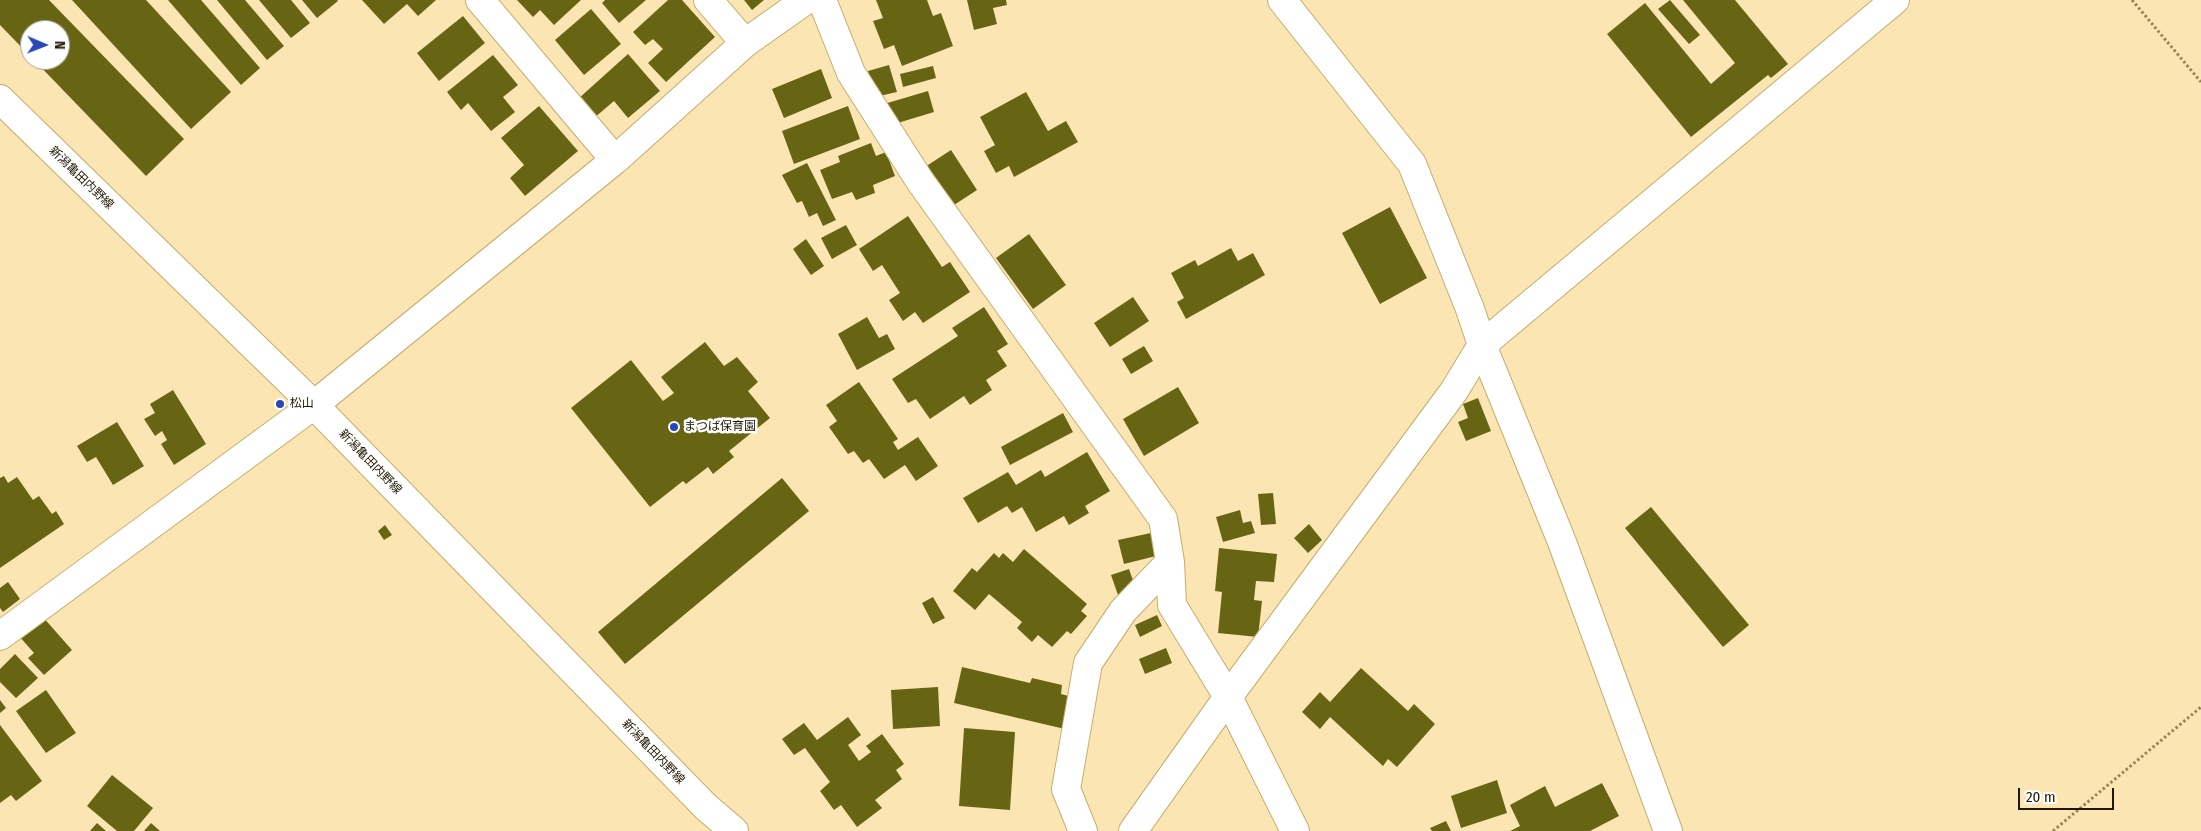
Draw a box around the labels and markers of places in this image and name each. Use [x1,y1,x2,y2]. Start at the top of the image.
place label: 松山 [290,397,314,411]
marker: 松山 [274,398,286,410]
place label: まつば保育園 [684,420,756,434]
marker: まつば保育園 [668,421,680,433]

